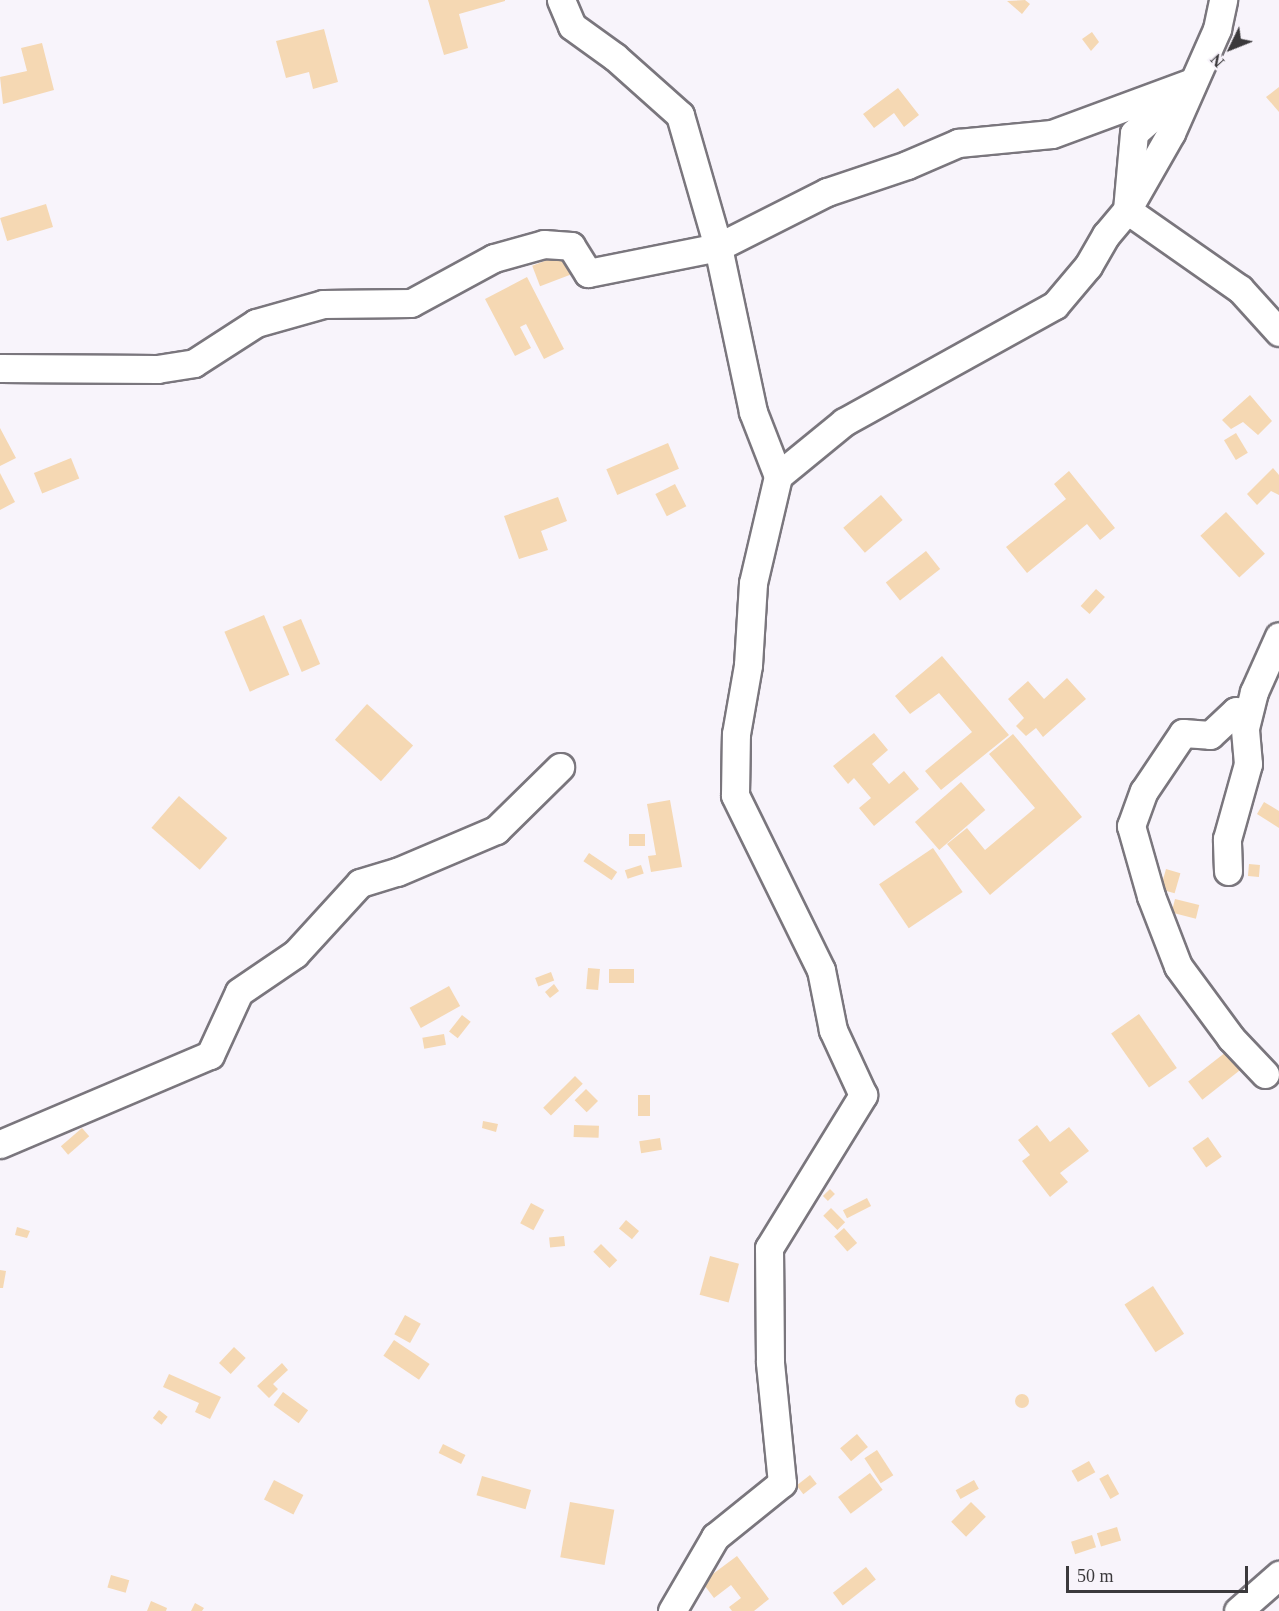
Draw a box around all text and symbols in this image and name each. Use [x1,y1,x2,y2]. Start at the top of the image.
north arrow [1201,18,1261,78]
text: N [1207,51,1228,71]
scale bar [1069,1554,1250,1592]
text: 50 m [1077,1566,1114,1586]

